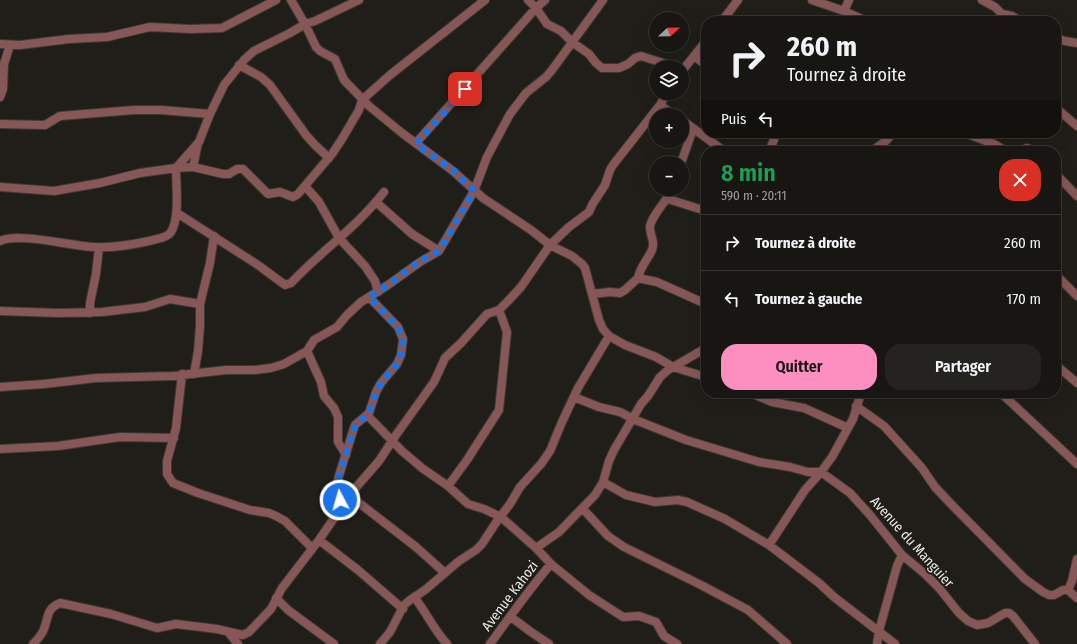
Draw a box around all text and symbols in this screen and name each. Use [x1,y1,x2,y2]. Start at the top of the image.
north arrow [649,12,689,52]
map controls [649,12,689,196]
text: 260 m [787,30,857,63]
icon: right [721,32,773,84]
button: layers [649,60,689,100]
text: Tournez à droite [787,64,906,86]
pin [448,72,482,106]
icon: arrive [454,78,476,100]
button: + [649,108,689,148]
icon: left [755,108,777,130]
text: Puis [721,110,747,128]
button: − [649,156,689,196]
text: 8 min [721,159,776,187]
button: close [999,159,1041,201]
text: 590 m · 20:11 [721,188,786,203]
icon: right [721,232,743,254]
text: Tournez à droite [755,234,856,252]
text: 260 m [1004,234,1041,252]
icon: left [721,288,743,310]
text: Tournez à gauche [755,290,862,308]
text: 170 m [1006,290,1041,308]
button: Quitter [721,344,877,390]
button: Partager [885,344,1041,390]
position arrow [319,479,361,521]
street label: Avenue du Manguier [867,493,957,591]
street label: Avenue Kahozi [478,558,542,634]

